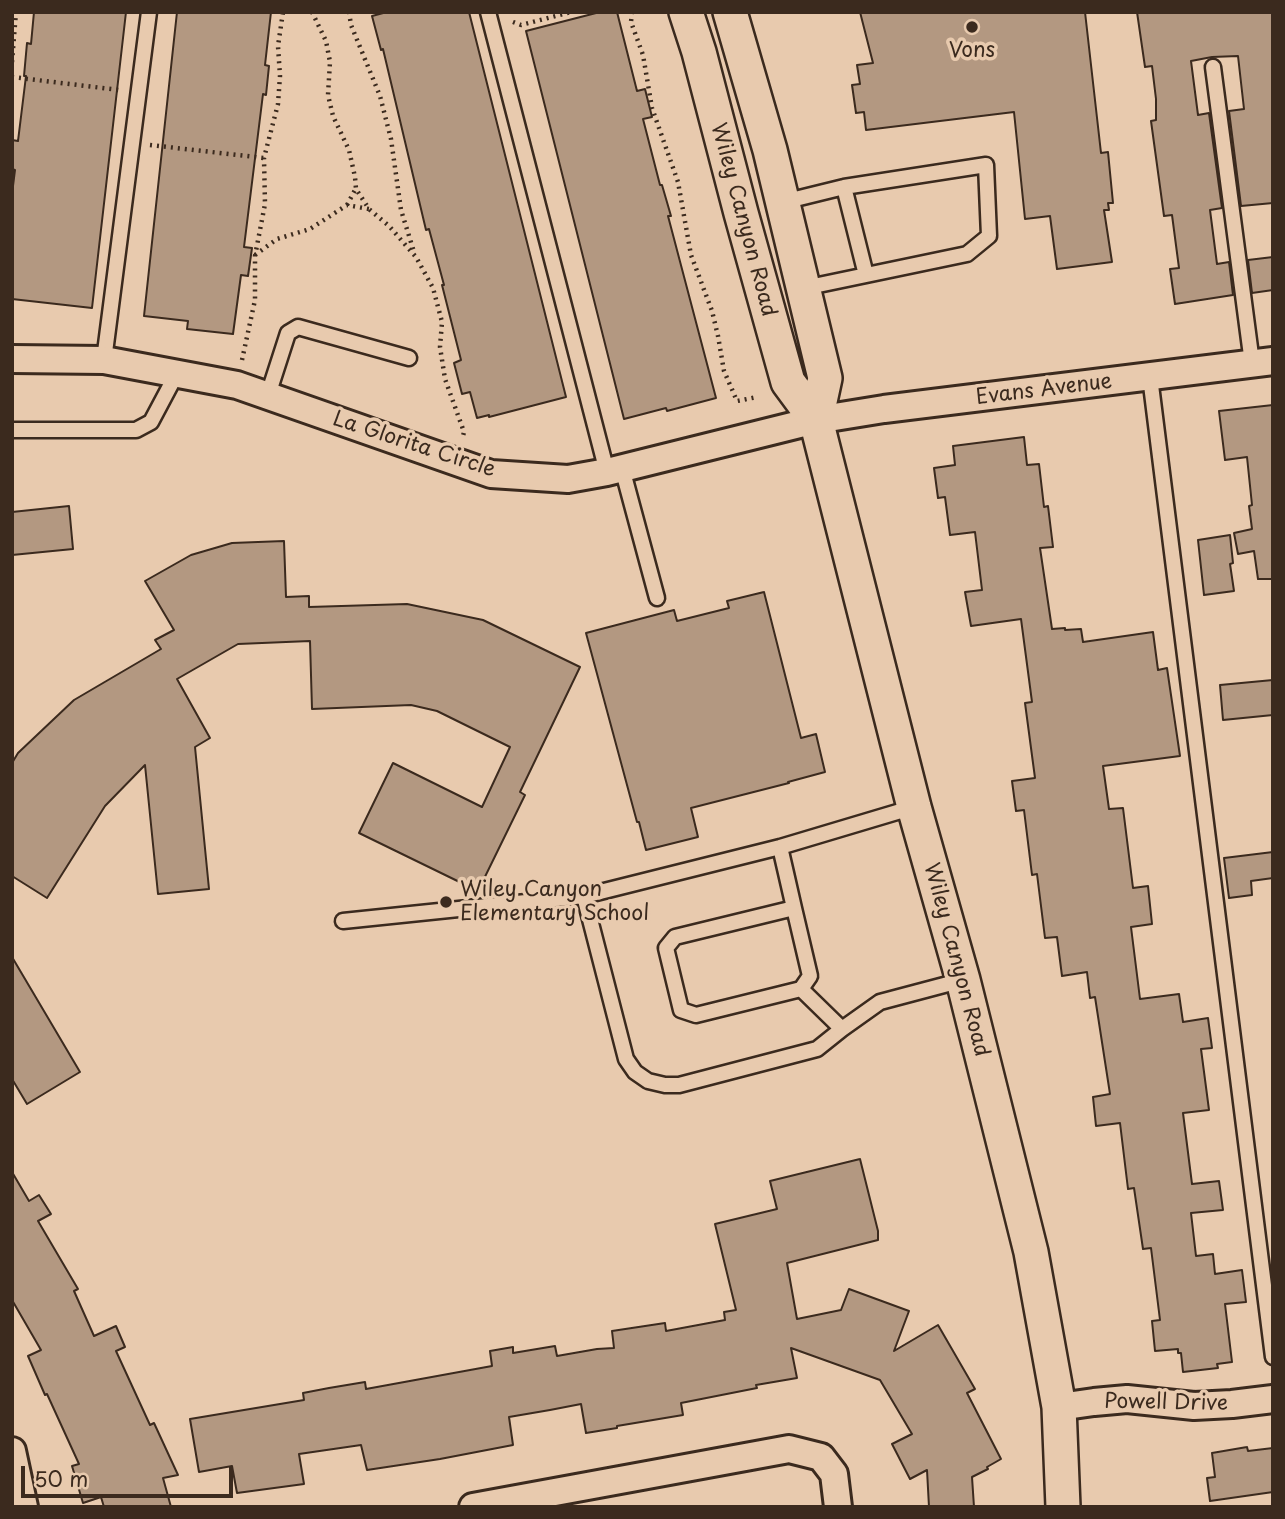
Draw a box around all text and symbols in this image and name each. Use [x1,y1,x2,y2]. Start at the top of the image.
marker: Vons [964,19,980,35]
place label: Vons [949,38,995,64]
street label: Wiley Canyon Road [705,120,781,320]
street label: Evans Avenue [975,369,1113,411]
street label: La Glorita Circle [329,407,499,483]
street label: Wiley Canyon Road [918,860,994,1060]
place label: Wiley Canyon Elementary School [460,877,649,927]
marker: Wiley Canyon Elementary School [438,894,454,910]
street label: Powell Drive [1104,1389,1228,1417]
scale bar [24,1452,236,1496]
text: 50 m [34,1462,88,1494]

